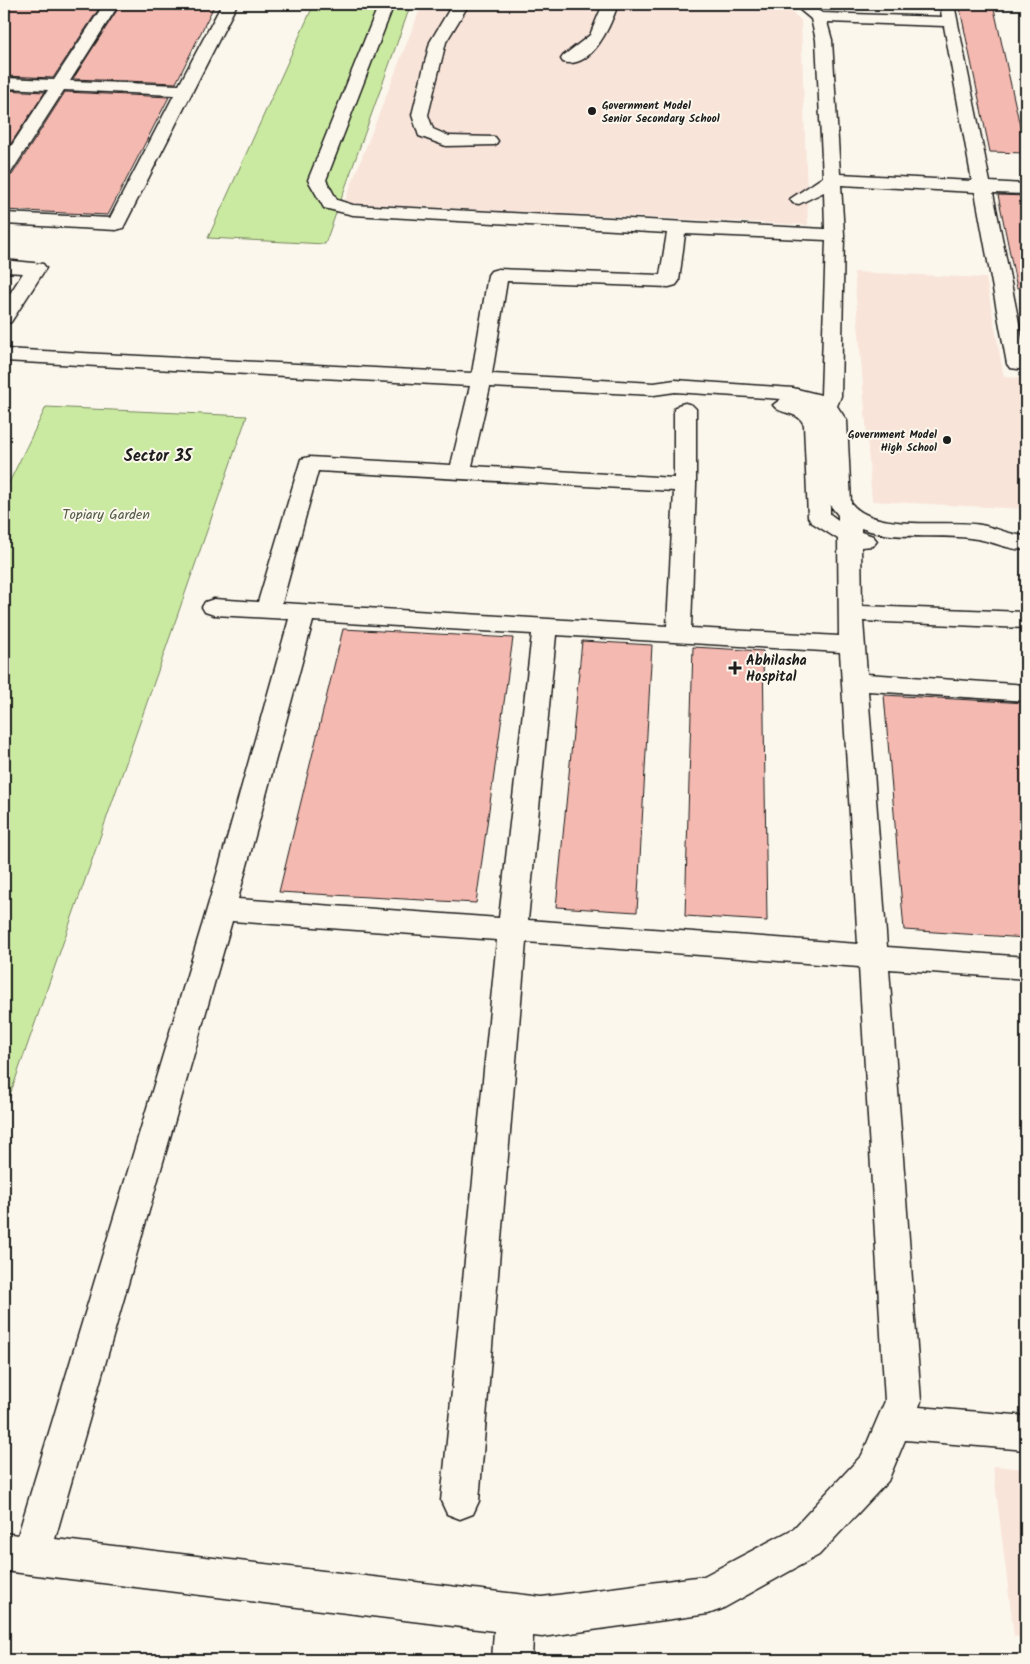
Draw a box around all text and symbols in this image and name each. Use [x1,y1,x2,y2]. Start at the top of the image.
place label: Government Model Senior Secondary School [602,97,720,128]
marker: Government Model Senior Secondary School [586,105,598,117]
place label: Government Model High School [848,426,937,457]
marker: Government Model High School [941,434,953,446]
district label: Sector 35 [124,444,194,469]
park label: Topiary Garden [62,504,150,526]
place label: Abhilasha Hospital [746,650,807,688]
marker: Abhilasha Hospital [728,661,742,675]

